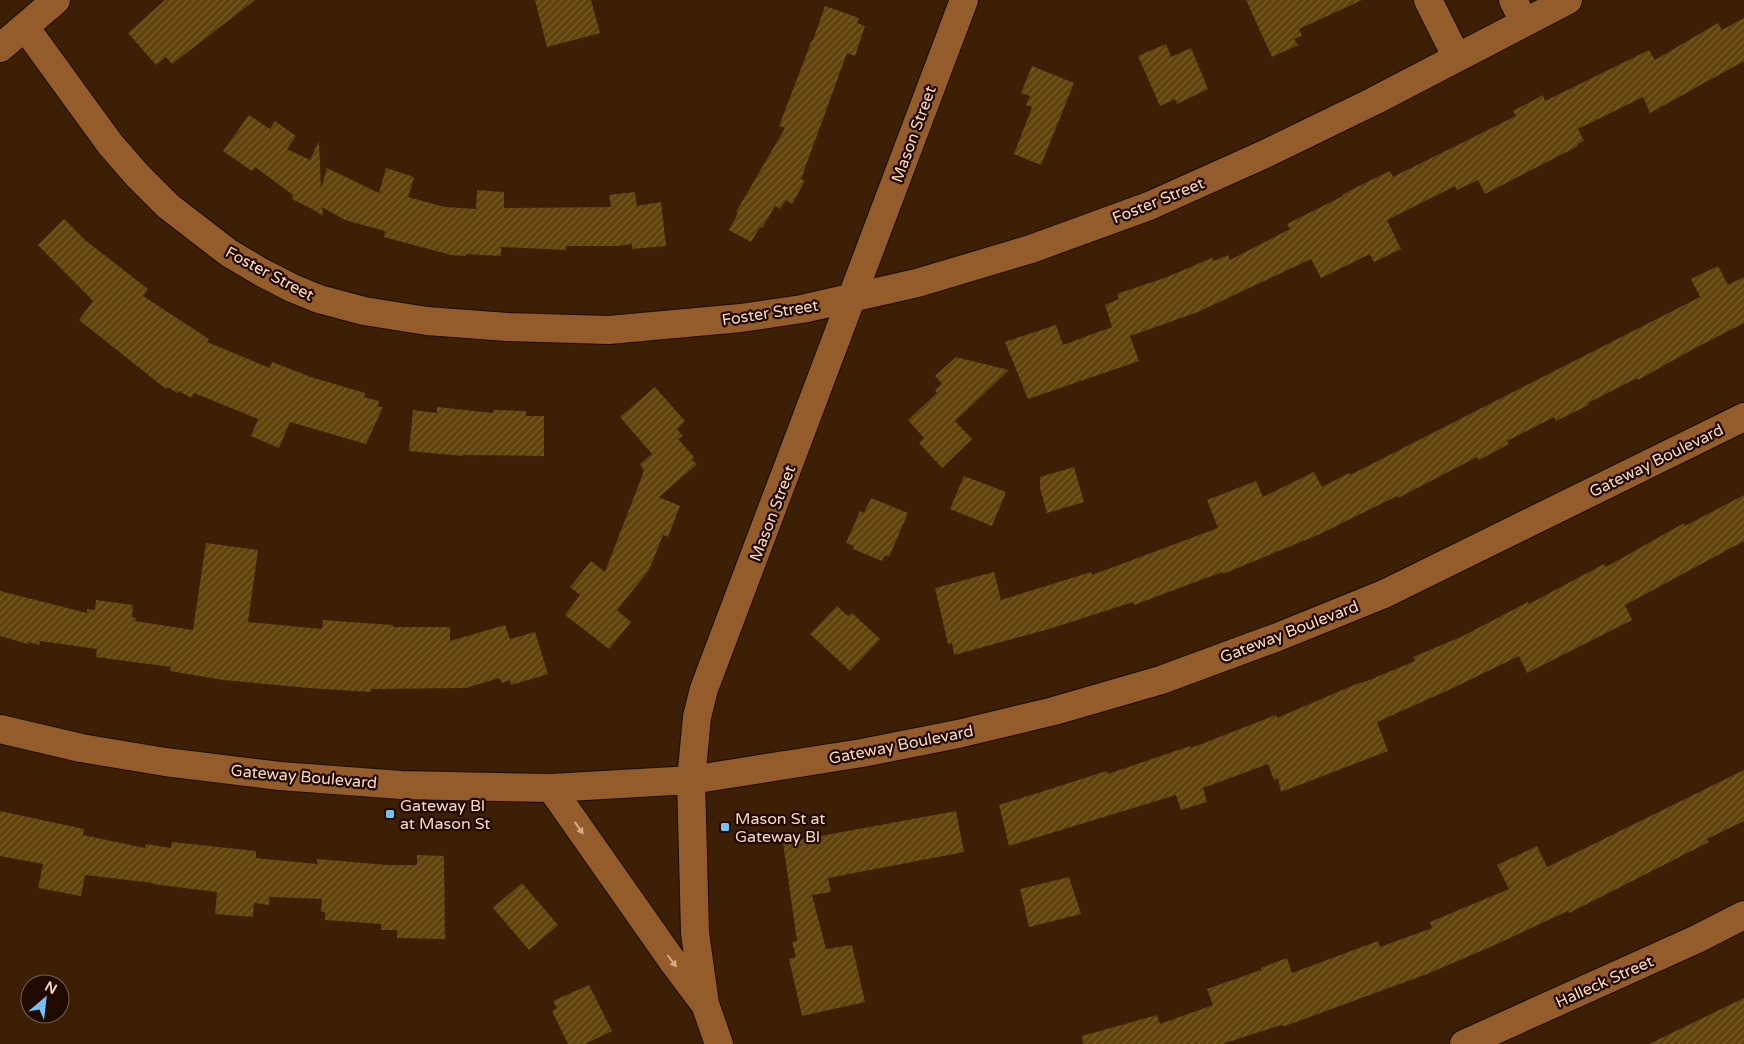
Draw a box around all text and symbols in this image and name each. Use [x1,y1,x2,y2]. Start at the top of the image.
street label: Mason Street [887,83,941,185]
street label: Foster Street [1109,173,1207,228]
street label: Foster Street [222,242,317,306]
street label: Foster Street [720,295,820,330]
street label: Gateway Boulevard [1586,420,1727,502]
street label: Mason Street [745,462,800,564]
street label: Gateway Boulevard [1217,596,1362,668]
street label: Gateway Boulevard [827,721,975,769]
street label: Gateway Boulevard [230,761,378,793]
place label: Gateway Bl at Mason St [400,796,490,834]
marker: Gateway Bl at Mason St [384,808,396,820]
place label: Mason St at Gateway Bl [735,809,825,847]
one-way arrow [574,821,584,835]
marker: Mason St at Gateway Bl [719,821,731,833]
street label: Halleck Street [1552,951,1657,1012]
one-way arrow [667,954,678,967]
north arrow [20,974,70,1024]
text: N [42,978,60,998]

